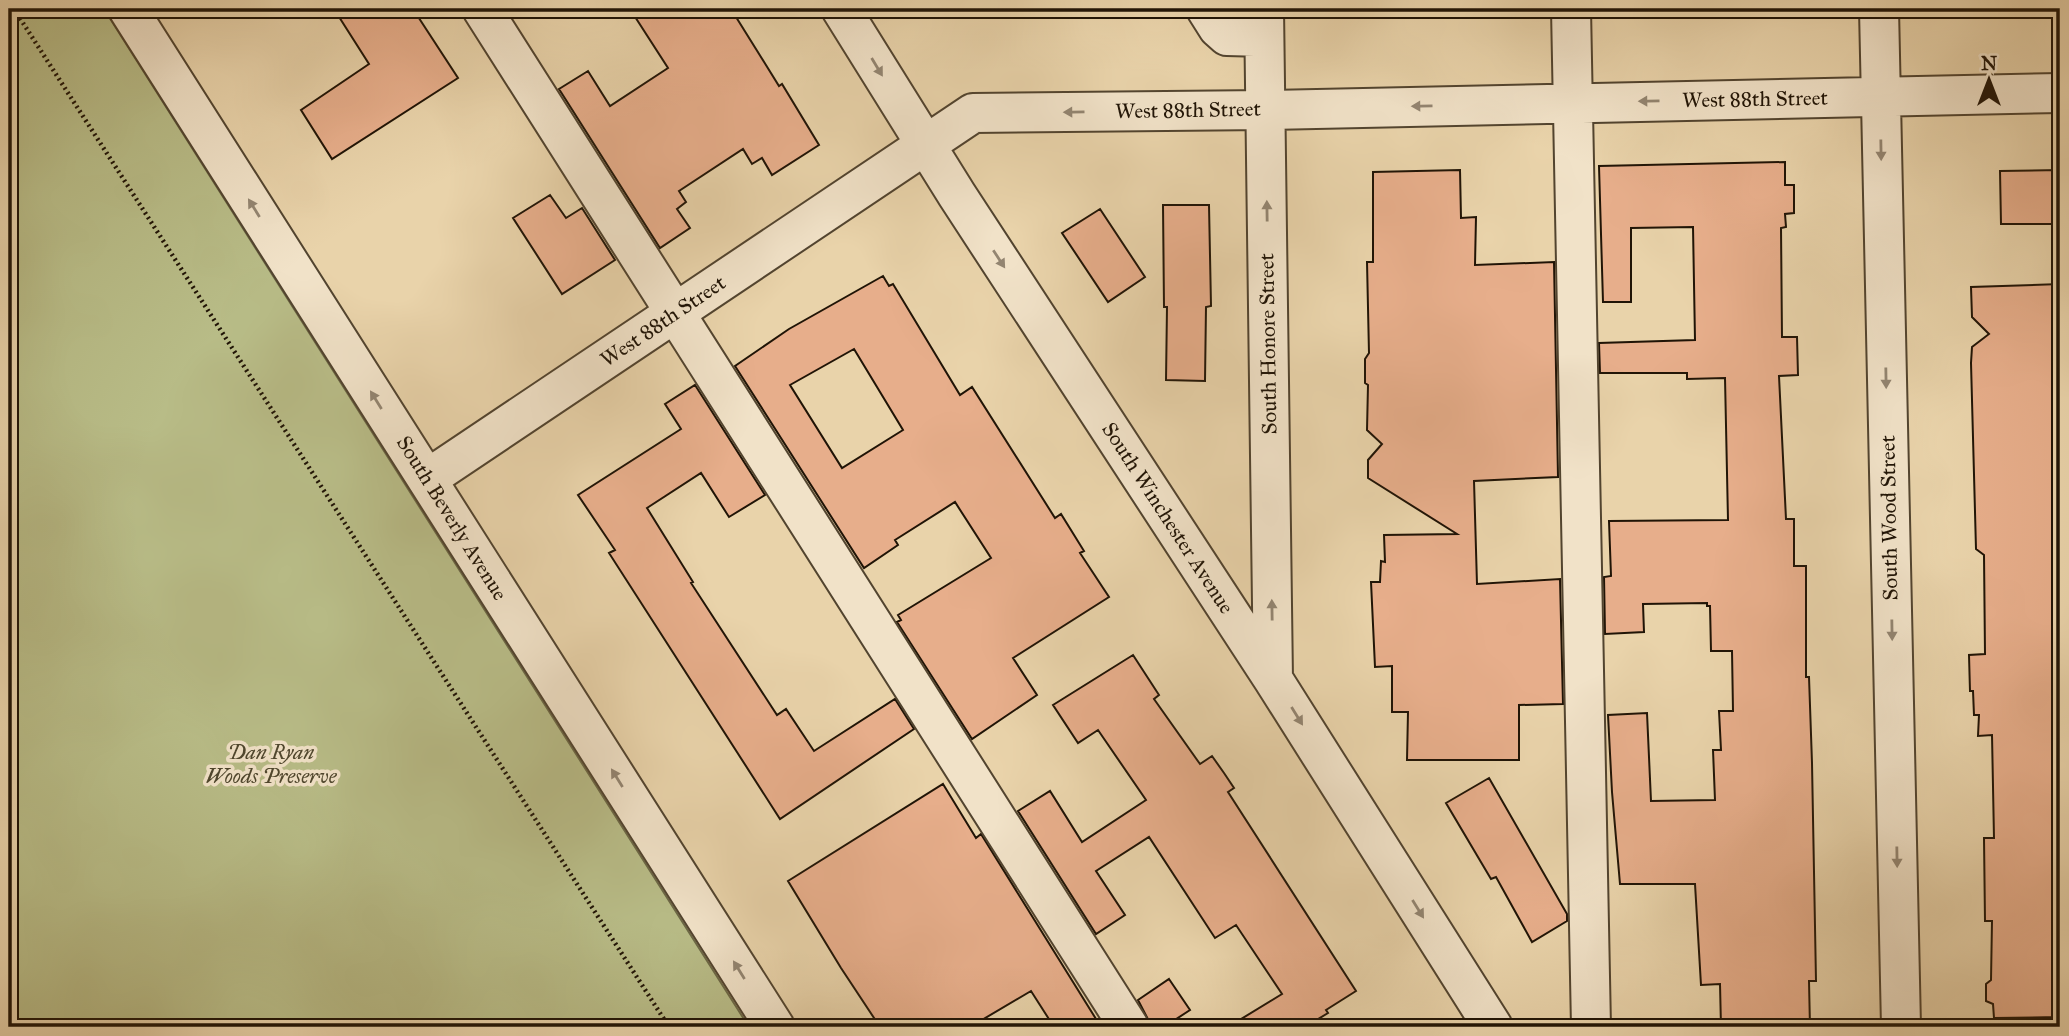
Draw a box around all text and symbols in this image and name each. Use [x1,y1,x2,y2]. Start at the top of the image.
north arrow [1954,46,2024,116]
text: N [1981,52,1997,75]
one-way arrow [870,57,883,77]
street label: West 88th Street [1682,85,1829,113]
street label: West 88th Street [1115,96,1262,124]
one-way arrow [1638,96,1660,107]
one-way arrow [1410,100,1432,112]
one-way arrow [1063,106,1085,118]
one-way arrow [1876,140,1887,162]
one-way arrow [248,198,261,217]
one-way arrow [1261,200,1273,222]
one-way arrow [992,250,1006,268]
street label: South Honore Street [1253,252,1283,435]
street label: West 88th Street [595,269,731,372]
one-way arrow [1881,367,1892,389]
one-way arrow [370,390,383,409]
street label: South Winchester Avenue [1096,417,1240,619]
street label: South Beverly Avenue [391,431,513,605]
street label: South Wood Street [1875,435,1903,601]
one-way arrow [1266,599,1278,621]
one-way arrow [1886,619,1898,641]
one-way arrow [1290,707,1303,726]
park label: Dan Ryan Woods Preserve [206,739,338,789]
one-way arrow [610,768,623,787]
one-way arrow [1891,847,1903,869]
one-way arrow [1412,899,1425,918]
one-way arrow [732,960,745,979]

